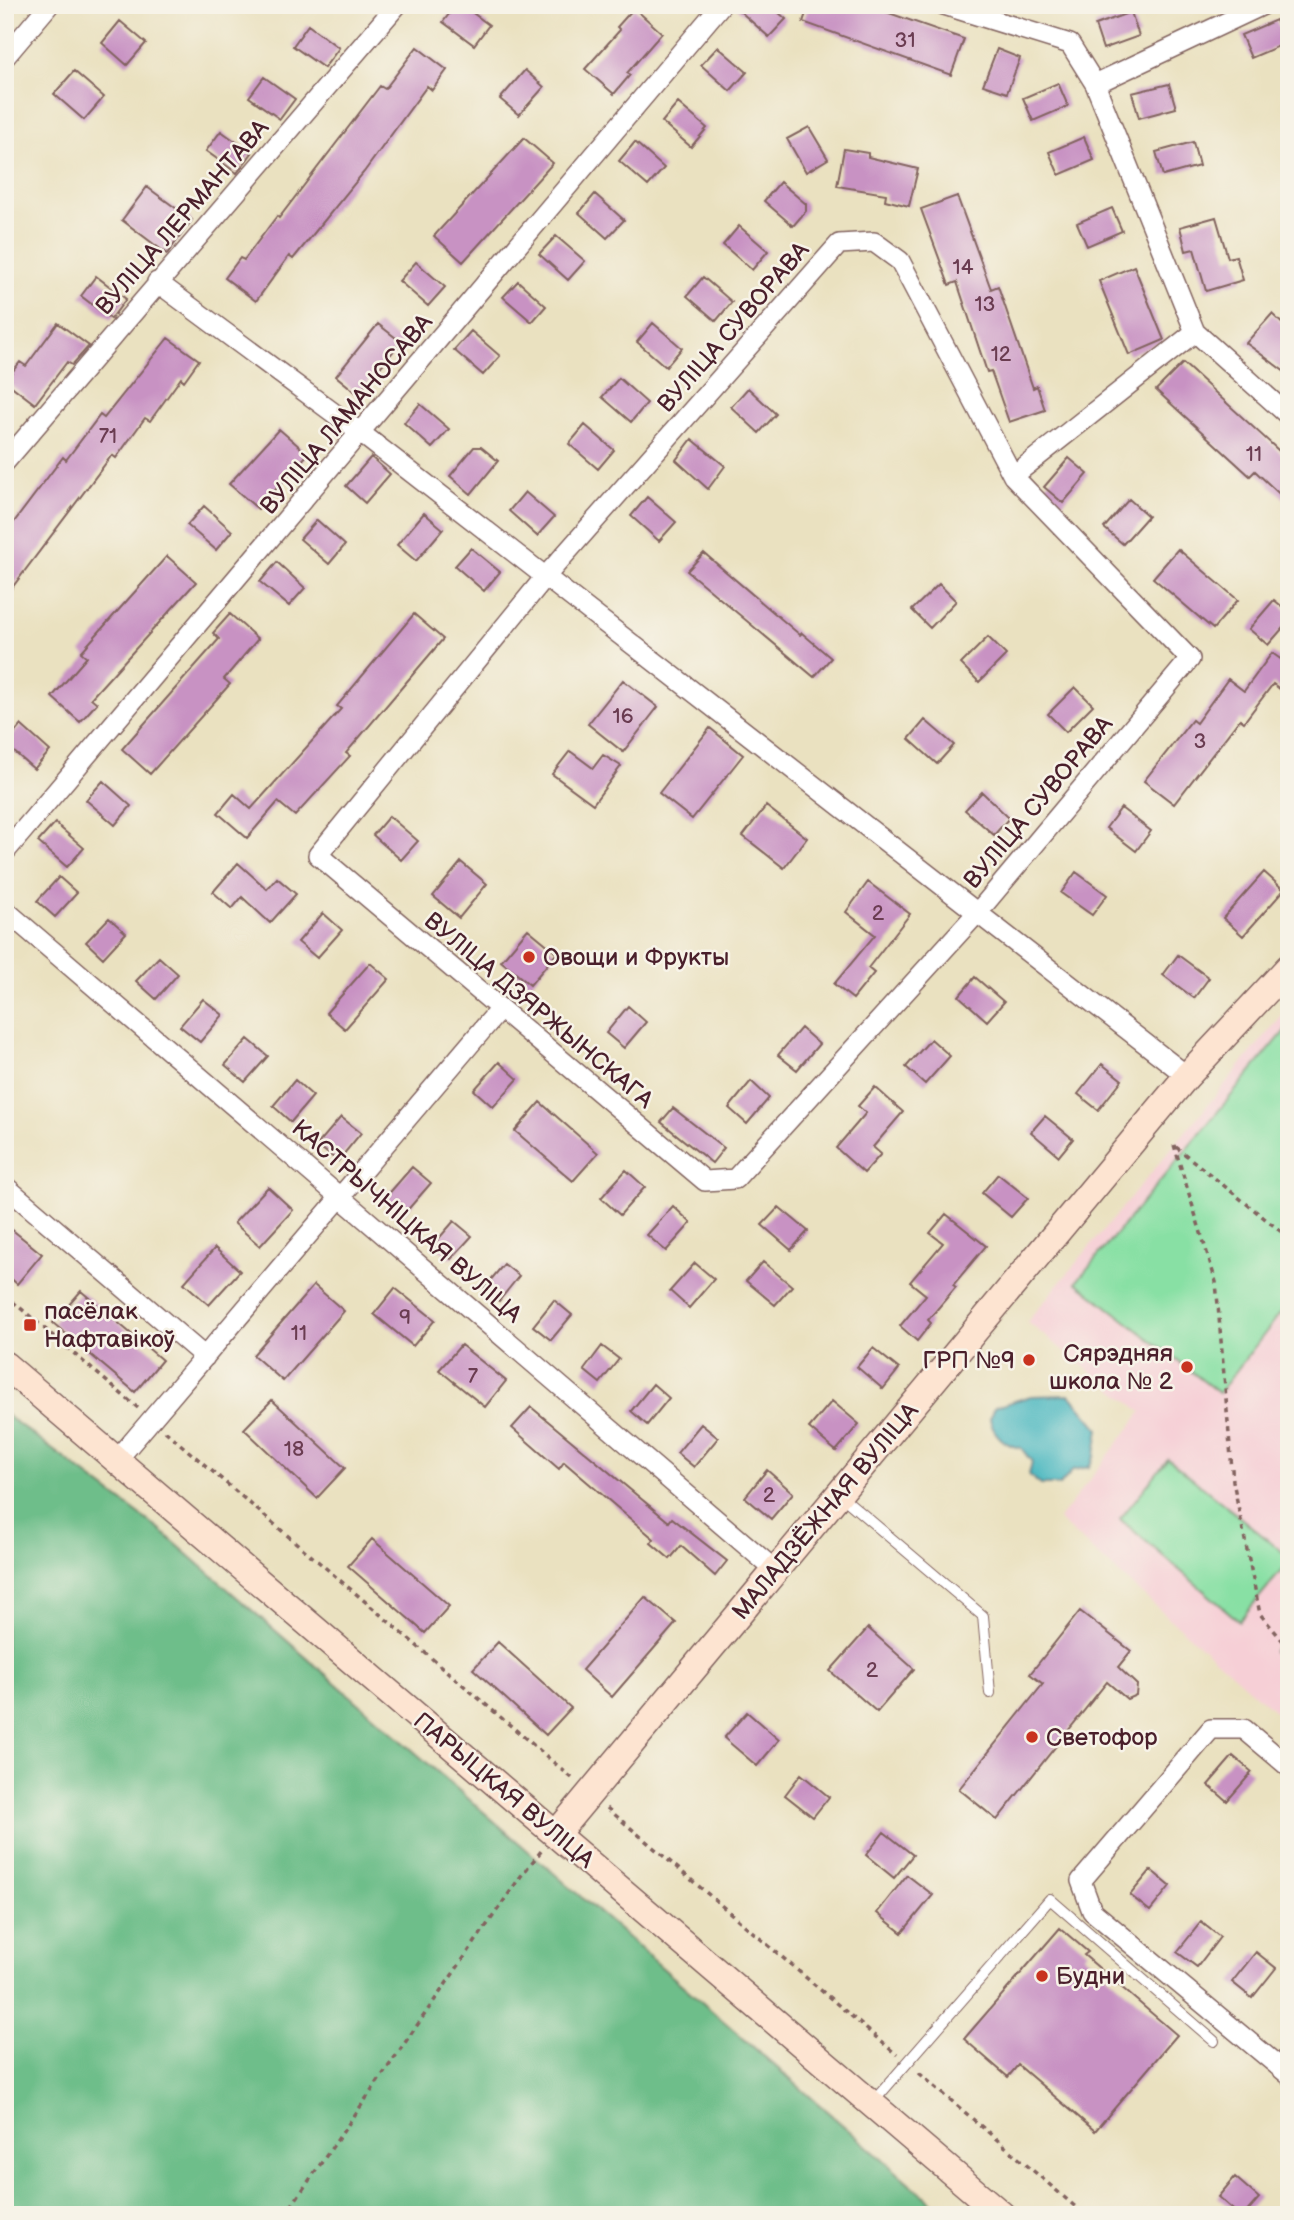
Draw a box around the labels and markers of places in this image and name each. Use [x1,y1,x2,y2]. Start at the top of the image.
place label: Овощи и Фрукты [543,943,729,972]
marker: Овощи и Фрукты [521,949,537,965]
place label: пасёлак Нафтавікоў [44,1297,175,1354]
marker: пасёлак Нафтавікоў [22,1317,38,1333]
place label: Сярэдняя школа № 2 [1049,1339,1173,1396]
place label: ГРП №9 [923,1346,1015,1375]
marker: ГРП №9 [1021,1352,1037,1368]
marker: Сярэдняя школа № 2 [1179,1359,1195,1375]
place label: Светофор [1046,1723,1158,1752]
marker: Светофор [1024,1729,1040,1745]
place label: Будни [1056,1962,1125,1991]
marker: Будни [1034,1968,1050,1984]

